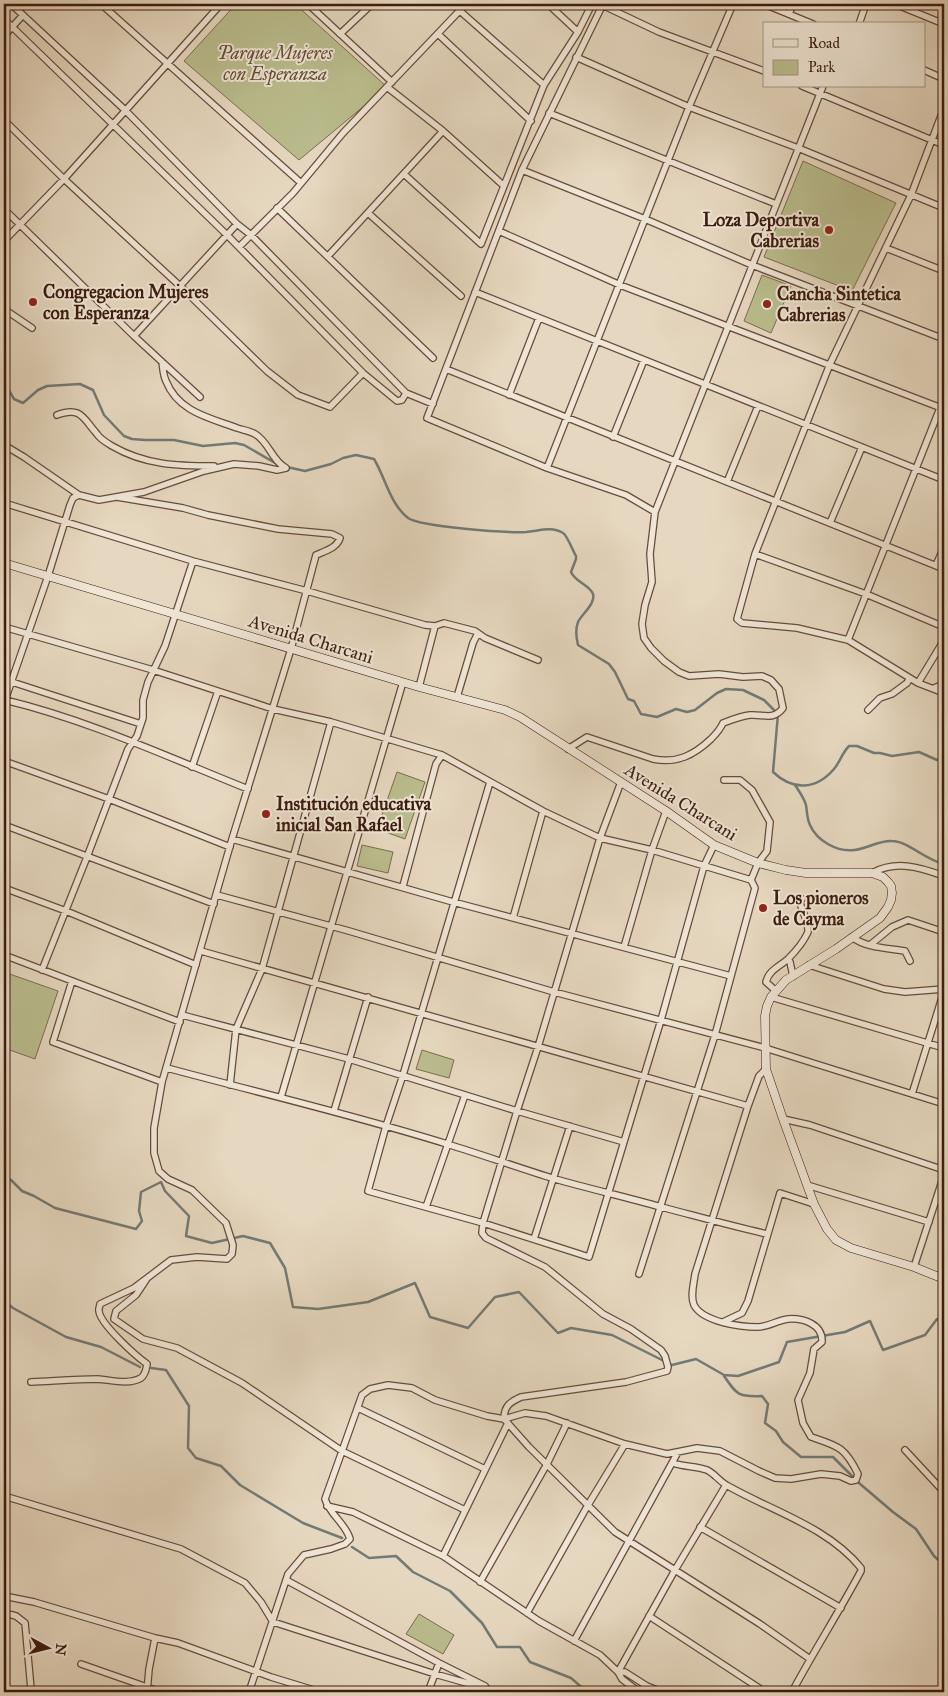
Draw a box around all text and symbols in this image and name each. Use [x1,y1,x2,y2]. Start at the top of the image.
legend [763,22,926,88]
text: Road [808,34,840,52]
park label: Parque Mujeres con Esperanza [217,42,333,86]
text: Park [808,58,835,76]
place label: Loza Deportiva Cabrerias [703,209,819,252]
marker: Loza Deportiva Cabrerias [823,224,835,236]
place label: Congregacion Mujeres con Esperanza [43,281,209,325]
place label: Cancha Sintetica Cabrerias [777,283,901,326]
marker: Congregacion Mujeres con Esperanza [27,296,39,308]
marker: Cancha Sintetica Cabrerias [761,298,773,310]
street label: Avenida Charcani [245,609,376,668]
street label: Avenida Charcani [620,758,742,846]
place label: Institución educativa inicial San Rafael [276,793,432,836]
marker: Institución educativa inicial San Rafael [260,808,272,820]
place label: Los pioneros de Cayma [773,887,869,931]
marker: Los pioneros de Cayma [757,902,769,914]
north arrow [22,1624,72,1674]
text: N [51,1643,70,1657]

